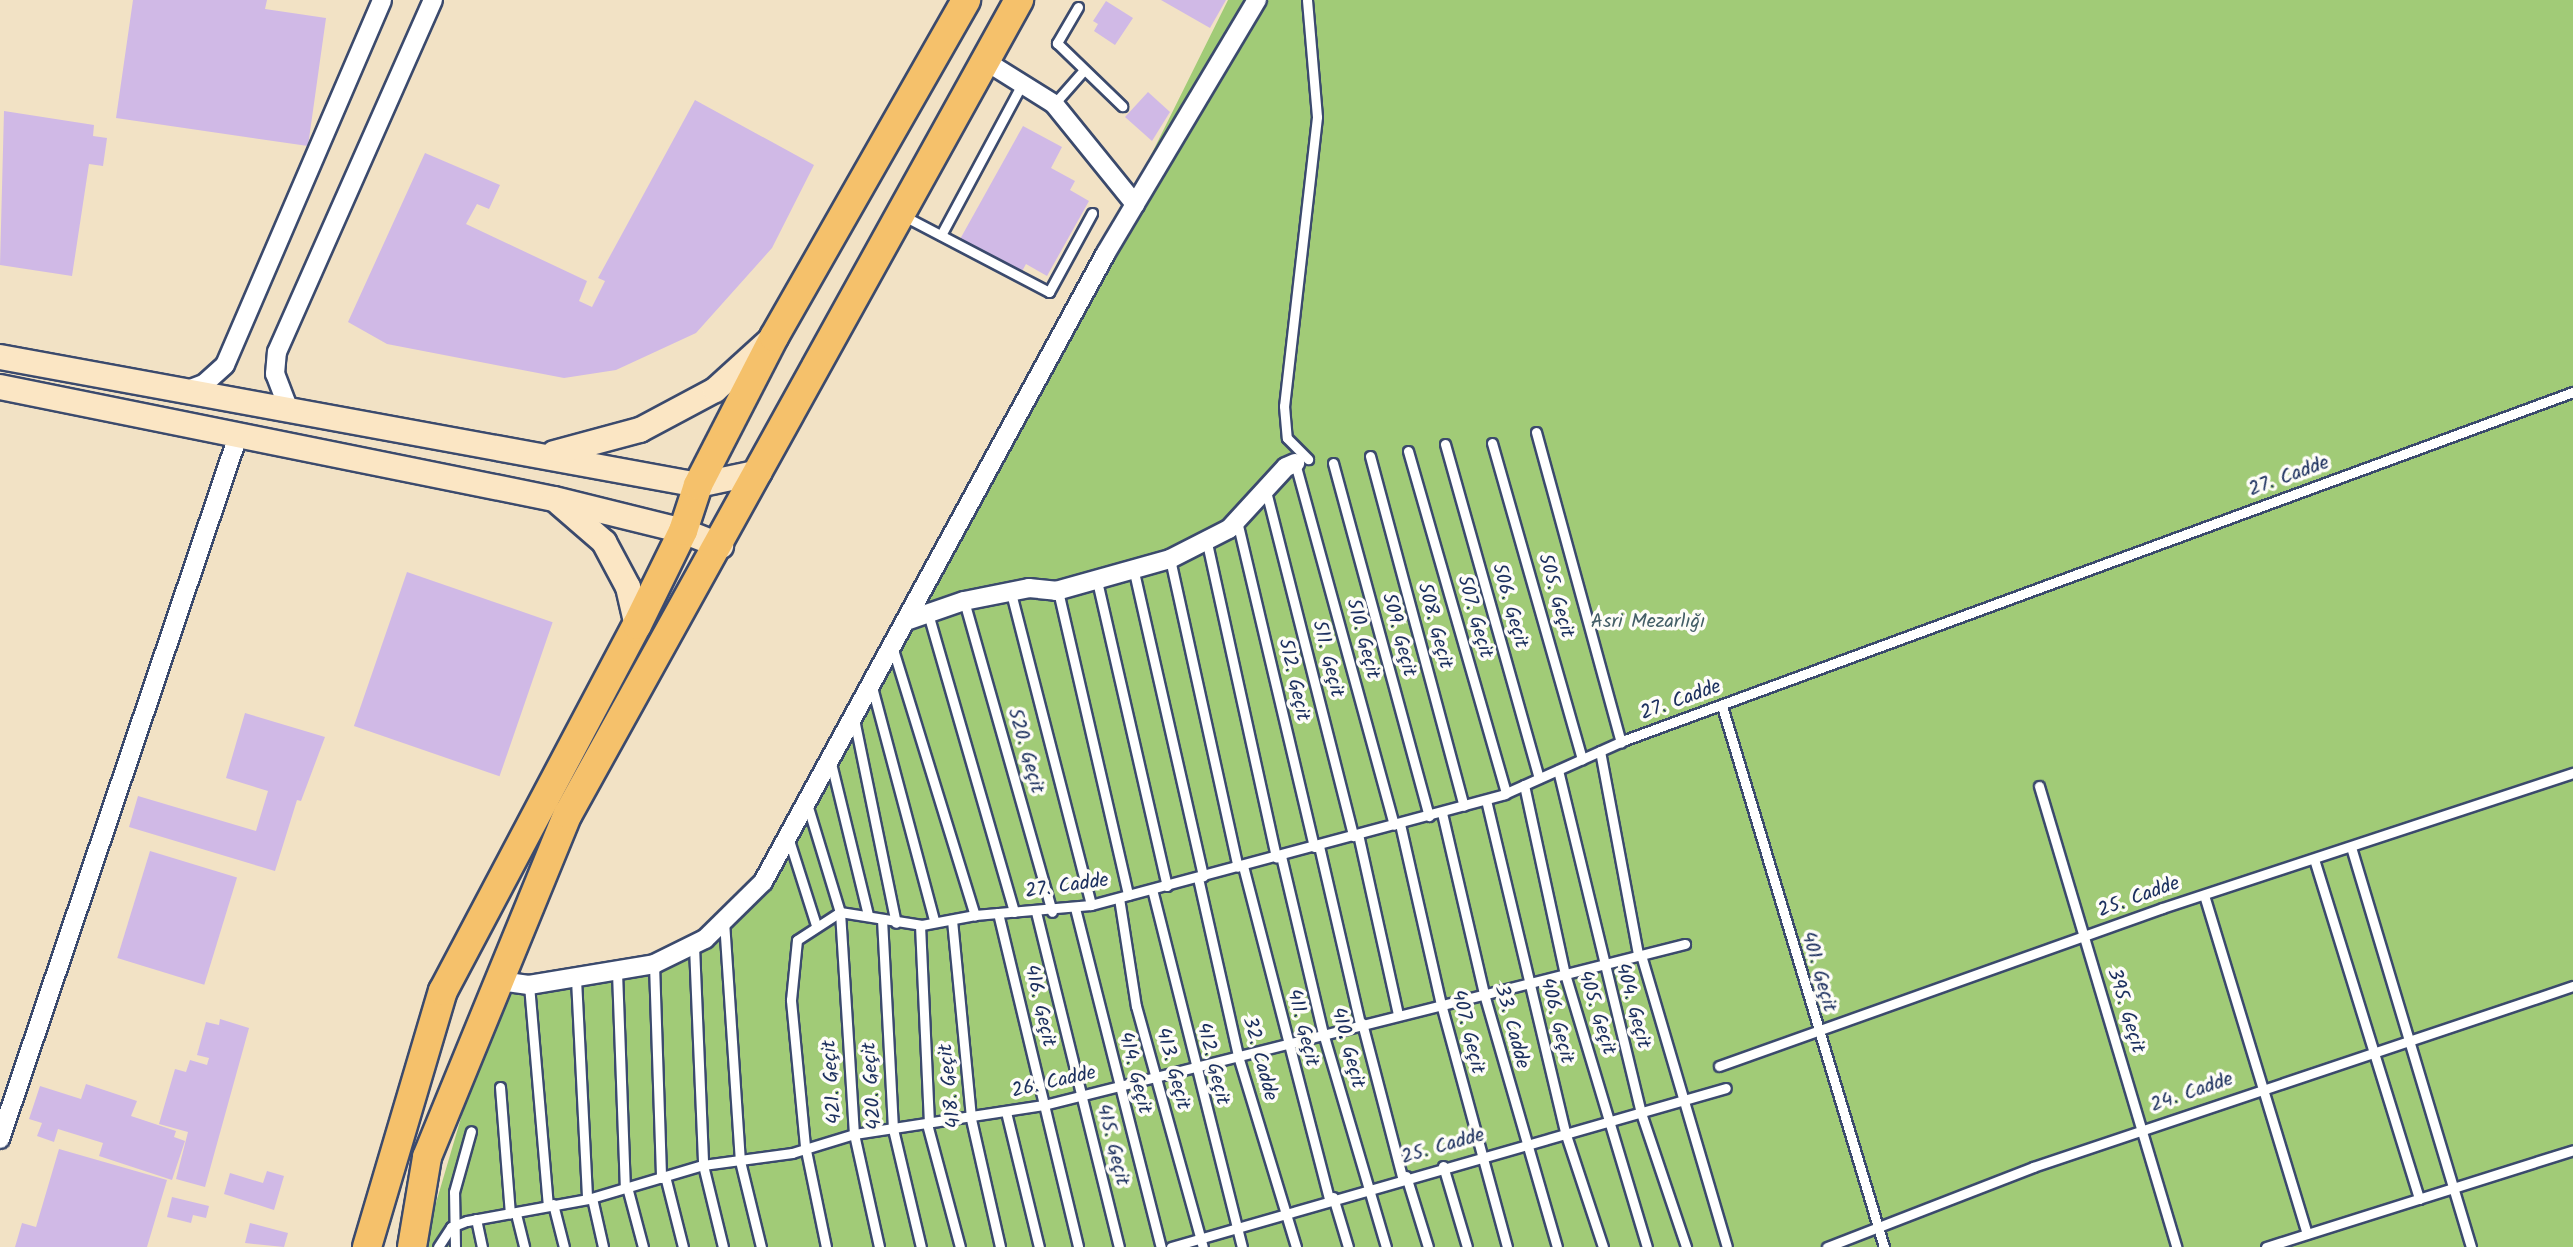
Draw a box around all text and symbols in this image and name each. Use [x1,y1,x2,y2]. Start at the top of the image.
street label: 27. Cadde [2245,451,2333,503]
street label: 505. Geçit [1531,551,1579,641]
street label: 506. Geçit [1485,561,1533,651]
street label: 507. Geçit [1451,573,1497,661]
street label: 508. Geçit [1411,580,1457,672]
street label: 509. Geçit [1375,590,1421,680]
street label: 510. Geçit [1340,596,1384,682]
park label: Asri Mezarlığı [1591,610,1705,634]
street label: 511. Geçit [1306,618,1348,700]
street label: 512. Geçit [1272,636,1314,724]
street label: 27. Cadde [1637,675,1725,727]
street label: 520. Geçit [1001,706,1049,796]
street label: 27. Cadde [1024,869,1110,905]
street label: 25. Cadde [2095,872,2183,924]
street label: 401. Geçit [1795,929,1841,1015]
street label: 404. Geçit [1609,961,1655,1051]
street label: 416. Geçit [1018,962,1060,1050]
street label: 395. Geçit [2101,966,2149,1056]
street label: 405. Geçit [1572,968,1620,1058]
street label: 406. Geçit [1534,976,1578,1066]
street label: 33. Cadde [1488,982,1534,1072]
street label: 411. Geçit [1281,987,1323,1069]
street label: 407. Geçit [1445,988,1489,1076]
street label: 410. Geçit [1325,1005,1369,1091]
street label: 32. Cadde [1236,1014,1282,1104]
street label: 412. Geçit [1190,1020,1234,1108]
street label: 413. Geçit [1150,1025,1194,1113]
street label: 414. Geçit [1112,1029,1156,1117]
street label: 421. Geçit [818,1039,848,1125]
street label: 420. Geçit [858,1041,888,1131]
street label: 418. Geçit [935,1043,967,1129]
street label: 26. Cadde [1009,1062,1099,1104]
street label: 24. Cadde [2148,1068,2236,1118]
street label: 415. Geçit [1090,1102,1134,1188]
street label: 25. Cadde [1399,1124,1487,1170]

